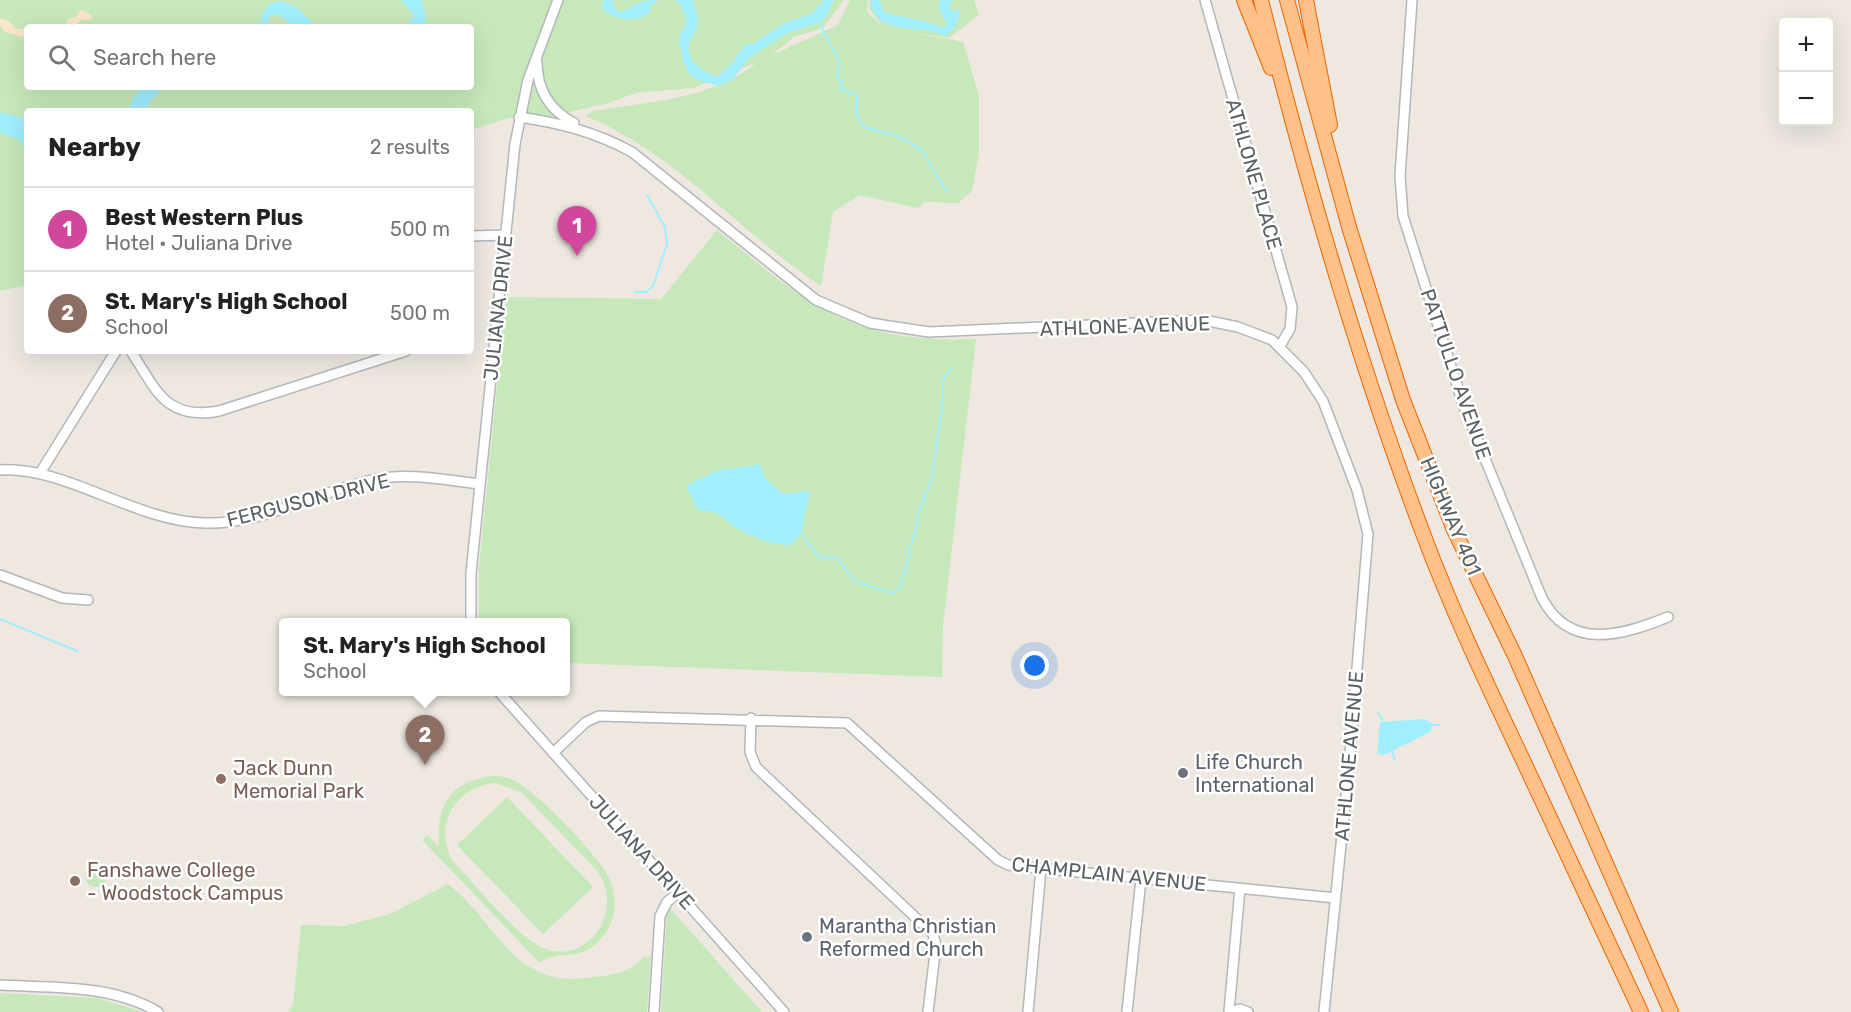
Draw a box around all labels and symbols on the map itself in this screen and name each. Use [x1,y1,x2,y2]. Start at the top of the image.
street label: ATHLONE PLACE [1221,96,1287,252]
pin: 1 [558,206,596,256]
street label: JULIANA DRIVE [478,234,518,382]
street label: PATTULLO AVENUE [1416,285,1496,463]
street label: ATHLONE AVENUE [1039,311,1211,341]
street label: HIGHWAY 401 [1415,453,1487,579]
street label: FERGUSON DRIVE [224,468,392,532]
your location [1020,651,1049,680]
street label: ATHLONE AVENUE [1330,670,1368,842]
pin: 2 [406,716,444,765]
place label: Life Church International [1195,750,1314,797]
place label: Jack Dunn Memorial Park [233,756,365,803]
marker: Life Church International [1176,766,1190,780]
marker: Jack Dunn Memorial Park [214,772,228,786]
street label: JULIANA DRIVE [584,790,700,914]
street label: CHAMPLAIN AVENUE [1010,852,1208,896]
place label: Fanshawe College - Woodstock Campus [87,858,284,905]
marker: Fanshawe College - Woodstock Campus [68,874,82,888]
place label: Marantha Christian Reformed Church [819,914,996,961]
marker: Marantha Christian Reformed Church [800,930,814,944]

